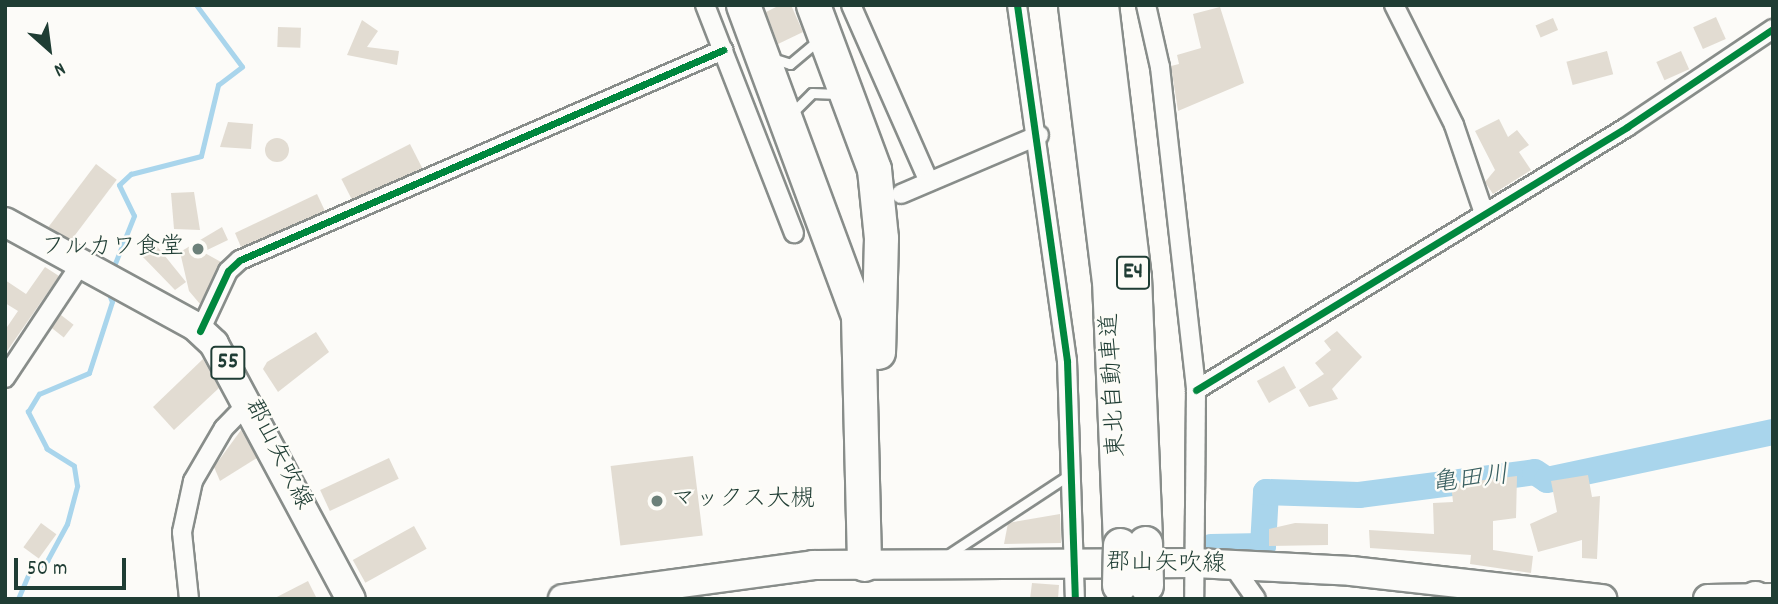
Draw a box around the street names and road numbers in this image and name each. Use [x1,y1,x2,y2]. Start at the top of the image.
road number: E4 [1116,254,1150,292]
street label: 東北自動車道 [1097,312,1133,458]
road number: 55 [209,344,247,382]
street label: 郡山矢吹線 [237,395,317,515]
street label: 郡山矢吹線 [1106,550,1226,580]

